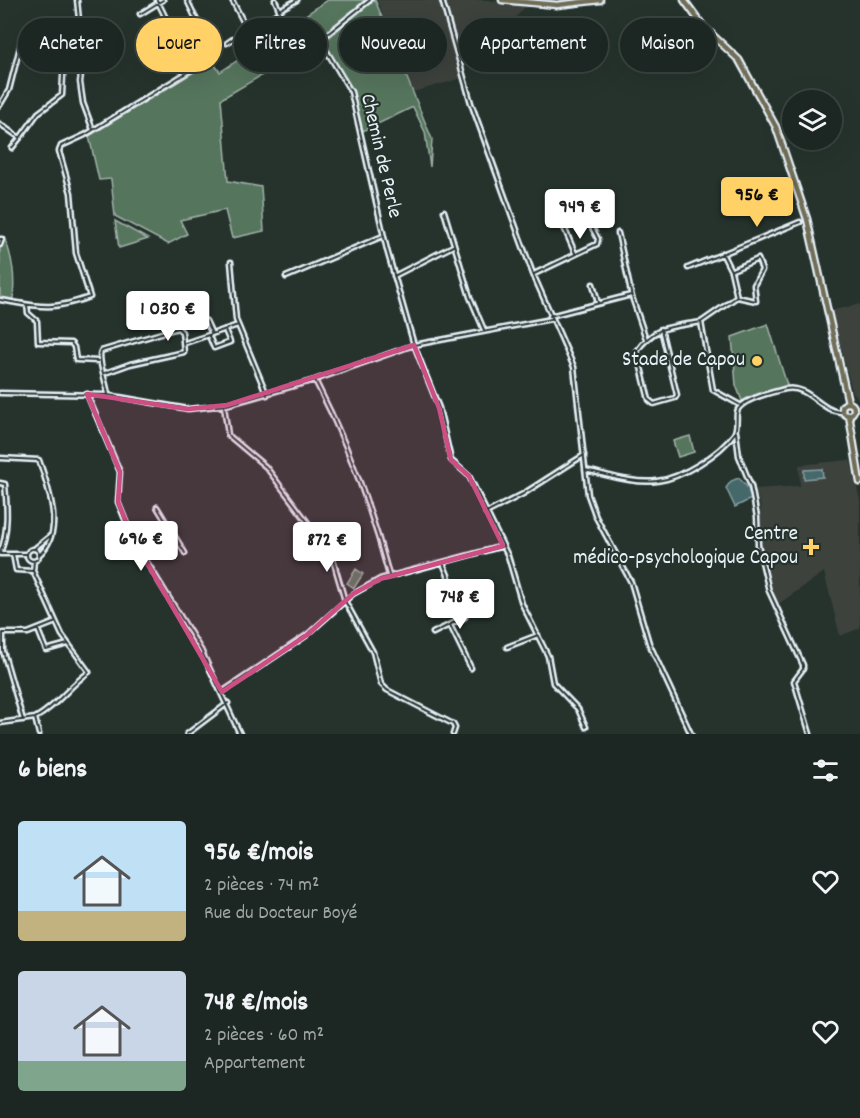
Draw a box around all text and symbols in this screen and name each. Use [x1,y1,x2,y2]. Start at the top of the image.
chip: Acheter [18,18,124,72]
chip: Louer [136,18,222,72]
chip: Filtres [234,18,327,72]
chip: Nouveau [339,18,447,72]
chip: Appartement [459,18,608,72]
chip: Maison [620,18,716,72]
map controls [782,90,842,150]
button: layers [782,90,842,150]
street label: Chemin de Perle [351,91,409,221]
pin: 956 € [715,177,799,228]
text: 956 € [735,182,779,210]
pin: 949 € [538,189,622,240]
text: 949 € [559,194,601,222]
pin: 1 030 € [113,291,223,342]
text: 1 030 € [140,296,196,324]
place label: Stade de Capou [622,346,745,376]
marker: Stade de Capou [750,354,764,368]
place label: Centre médico-psychologique Capou [573,520,798,574]
pin: 696 € [99,521,183,572]
pin: 872 € [285,522,369,573]
text: 696 € [119,526,163,554]
text: 872 € [307,527,347,555]
marker: Centre médico-psychologique Capou [802,538,820,556]
pin: 748 € [418,579,502,630]
text: 748 € [440,584,480,612]
text: 6 biens [18,752,87,789]
icon: filters [809,754,842,787]
text: 956 €/mois [204,835,314,872]
icon: home [66,845,138,917]
icon: heart [809,865,842,898]
text: 2 pièces · 74 m² [204,872,319,900]
text: Rue du Docteur Boyé [204,900,357,928]
text: 748 €/mois [204,985,308,1022]
icon: home [66,995,138,1067]
icon: heart [809,1015,842,1048]
text: 2 pièces · 60 m² [204,1022,324,1050]
text: Appartement [204,1050,306,1078]

